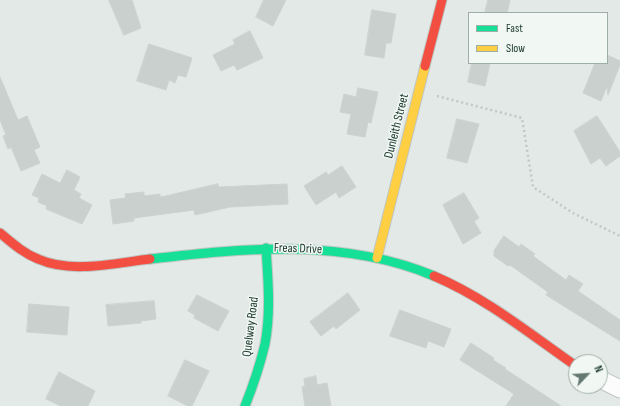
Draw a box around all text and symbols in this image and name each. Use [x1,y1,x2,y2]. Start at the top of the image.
legend [468,12,608,64]
text: Fast [506,21,523,36]
text: Slow [506,41,525,56]
street label: Dunleith Street [381,92,413,160]
street label: Freas Drive [274,240,322,258]
street label: Quelway Road [240,296,262,358]
north arrow [568,354,608,394]
text: N [591,364,606,375]

